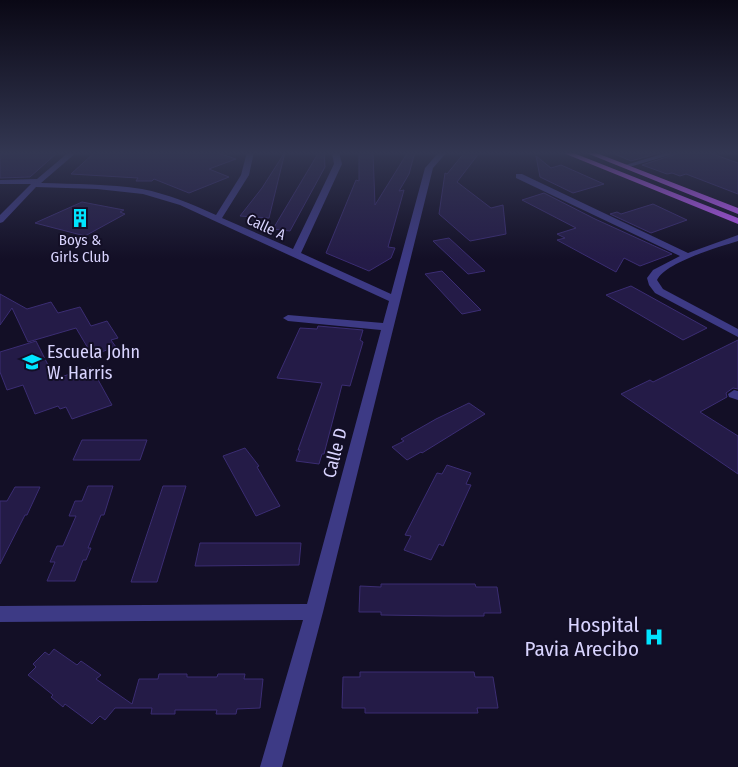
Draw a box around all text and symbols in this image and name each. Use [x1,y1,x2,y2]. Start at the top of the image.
building icon: Boys & Girls Club [69,207,91,229]
street label: Calle A [243,210,289,244]
place label: Boys & Girls Club [51,231,109,266]
place label: Escuela John W. Harris [47,341,140,384]
school or university icon: Escuela John W. Harris [21,351,43,373]
street label: Calle D [318,426,352,480]
place label: Hospital Pavia Arecibo [525,612,639,662]
hospital icon: Hospital Pavia Arecibo [643,626,665,648]

